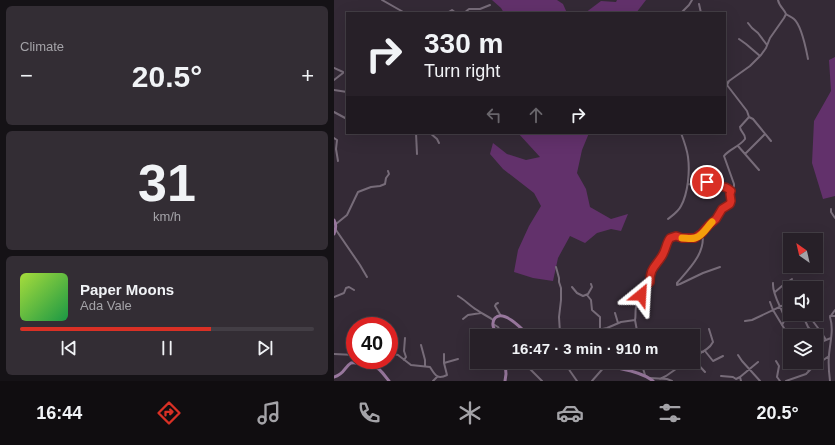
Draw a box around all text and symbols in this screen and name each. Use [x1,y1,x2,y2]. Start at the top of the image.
icon: right [358,28,410,80]
text: 330 m [424,28,503,59]
text: Climate [20,39,64,54]
text: 20.5° [132,60,202,93]
text: Turn right [424,61,500,81]
text: − [20,63,33,88]
text: + [301,63,314,88]
icon: left [483,104,505,126]
icon: ahead [525,104,547,126]
icon: right [567,104,589,126]
text: 31 [138,154,196,212]
pin [690,165,724,199]
icon: arrive [696,171,718,193]
text: km/h [153,209,181,224]
north arrow [783,233,823,273]
map controls [783,233,823,369]
position arrow [620,274,662,316]
text: Paper Moons [80,281,174,298]
button: sound [783,281,823,321]
text: Ada Vale [80,298,132,313]
speed limit sign: 40 [346,317,398,369]
button: layers [783,329,823,369]
icon: previous [58,337,80,359]
icon: pause [156,337,178,359]
icon: next [254,337,276,359]
text: 16:47 · 3 min · 910 m [512,340,658,357]
icon: directions [155,399,183,427]
icon: music [255,399,283,427]
icon: phone [355,399,383,427]
icon: climate [456,399,484,427]
icon: car [556,399,584,427]
icon: filters [656,399,684,427]
text: 16:44 [36,403,82,423]
text: 20.5° [757,403,799,423]

